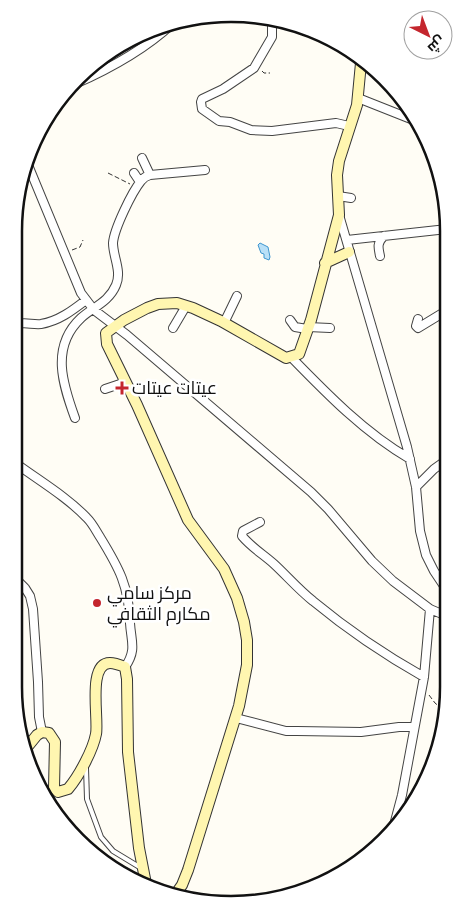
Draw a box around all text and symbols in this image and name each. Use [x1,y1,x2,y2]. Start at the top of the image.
north arrow [403,10,453,60]
text: ش [424,32,451,59]
place label: عيتات عيتات [132,373,217,400]
marker: عيتات عيتات [116,382,128,394]
place label: مركز سامي مكارم الثقافي [107,578,210,628]
marker: مركز سامي مكارم الثقافي [91,597,103,609]

